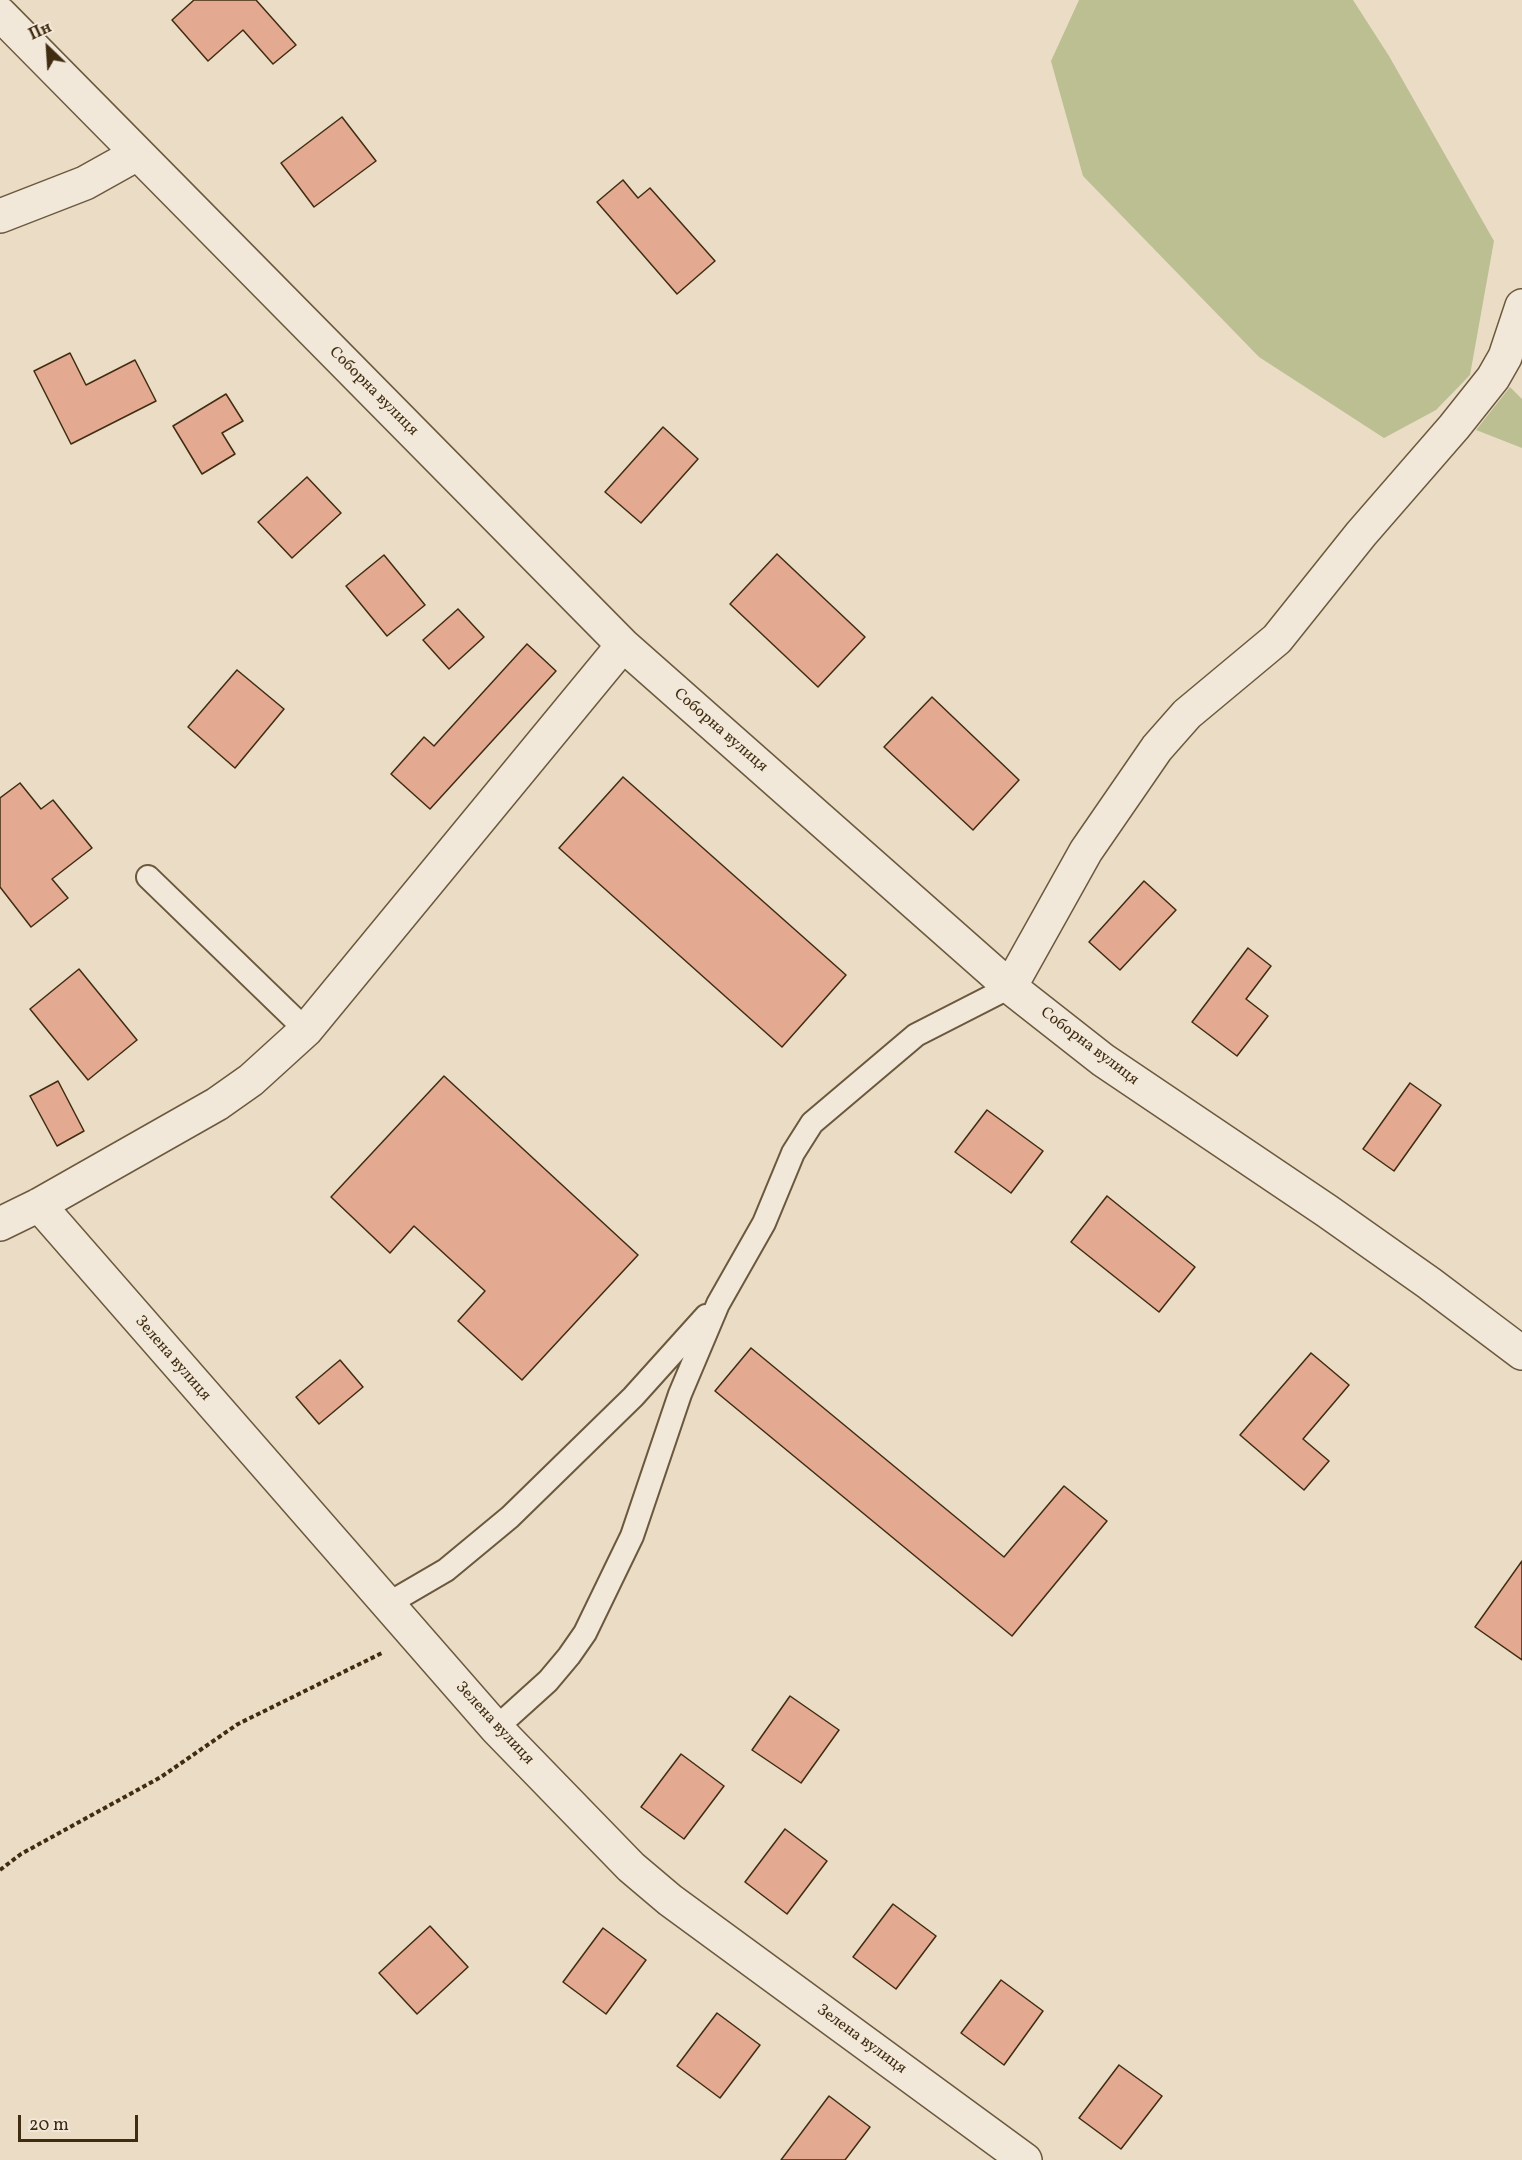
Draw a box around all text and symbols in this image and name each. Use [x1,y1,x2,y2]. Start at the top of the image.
text: Пн [25,17,55,46]
north arrow [18,18,78,78]
street label: Соборна вулиця [324,343,422,441]
street label: Соборна вулиця [669,685,771,777]
street label: Соборна вулиця [1036,1004,1142,1090]
street label: Зелена вулиця [130,1313,214,1405]
street label: Зелена вулиця [451,1679,537,1769]
street label: Зелена вулиця [812,2001,910,2079]
scale bar [21,2103,141,2141]
text: 20 m [29,2113,69,2138]

